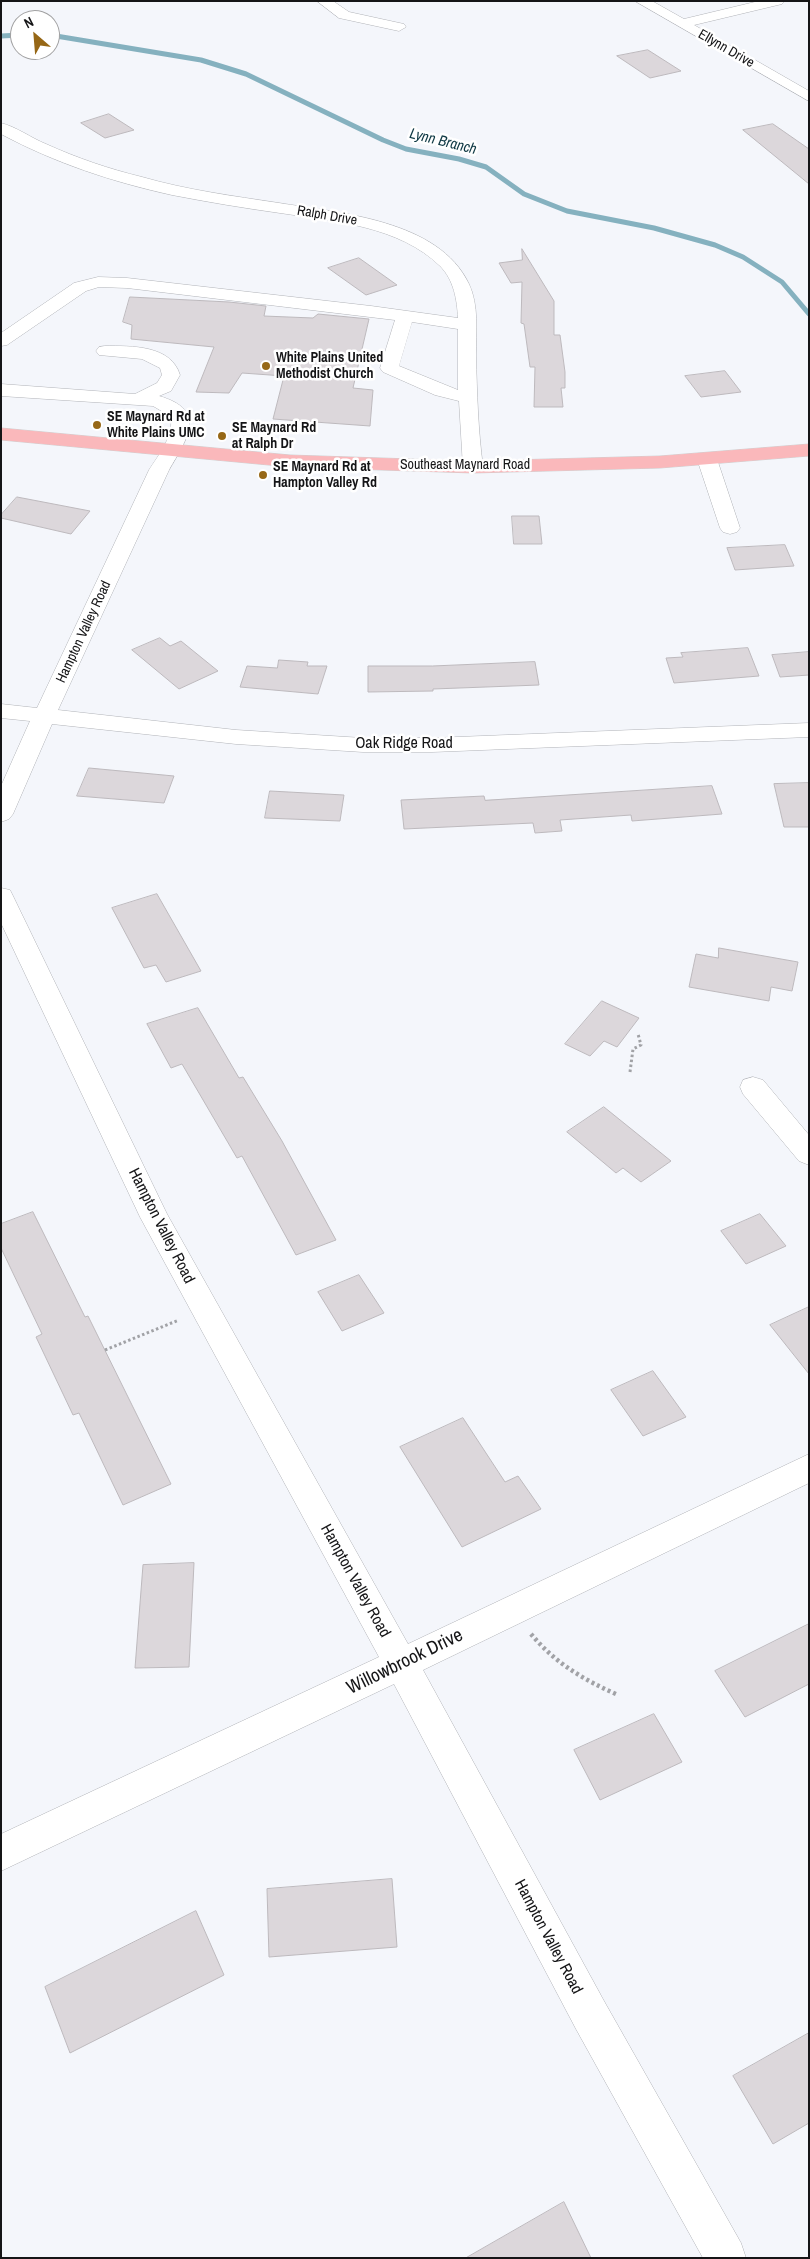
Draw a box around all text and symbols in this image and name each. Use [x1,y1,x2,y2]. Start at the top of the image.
north arrow [10,10,60,60]
text: N [21,13,36,32]
street label: Ellynn Drive [695,26,757,72]
water label: Lynn Branch [408,125,478,159]
street label: Ralph Drive [296,202,358,230]
place label: White Plains United Methodist Church [276,350,383,382]
marker: White Plains United Methodist Church [260,360,272,372]
place label: SE Maynard Rd at White Plains UMC [107,409,205,442]
marker: SE Maynard Rd at White Plains UMC [91,419,103,431]
place label: SE Maynard Rd at Ralph Dr [232,420,316,452]
marker: SE Maynard Rd at Ralph Dr [216,430,228,442]
street label: Southeast Maynard Road [400,457,530,473]
place label: SE Maynard Rd at Hampton Valley Rd [273,459,377,492]
marker: SE Maynard Rd at Hampton Valley Rd [257,469,269,481]
street label: Hampton Valley Road [53,578,115,686]
street label: Oak Ridge Road [355,734,453,754]
street label: Hampton Valley Road [124,1165,198,1287]
street label: Hampton Valley Road [316,1521,394,1641]
street label: Willowbrook Drive [343,1624,467,1700]
street label: Hampton Valley Road [510,1877,586,1997]

